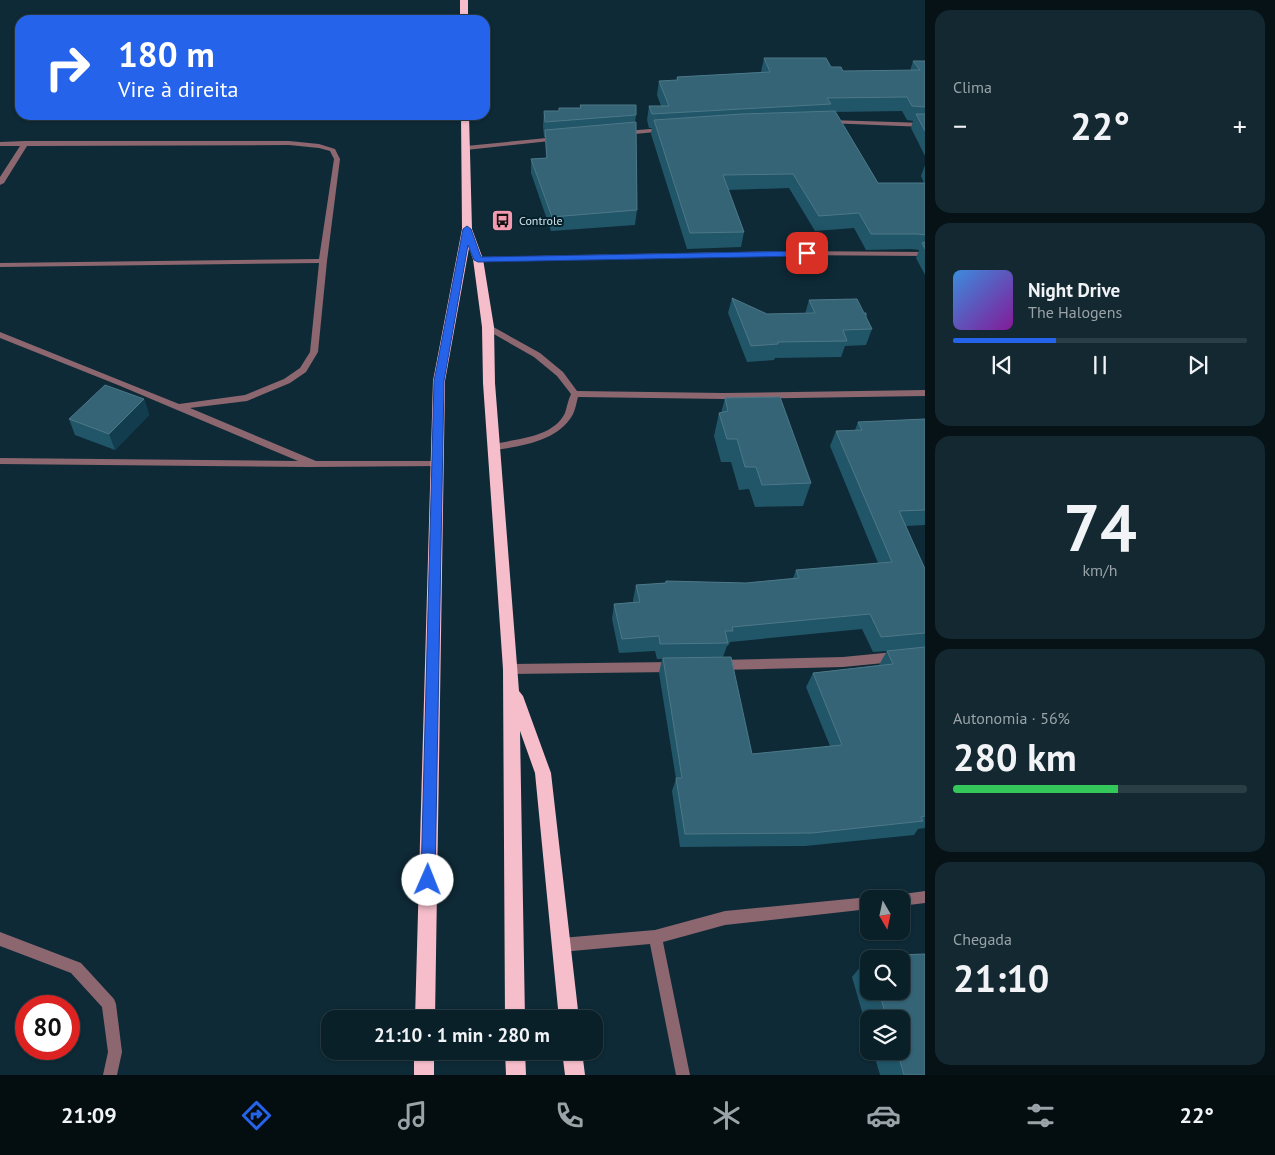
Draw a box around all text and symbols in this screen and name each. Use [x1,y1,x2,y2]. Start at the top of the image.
text: 180 m [118,31,215,77]
icon: right [35,35,100,100]
text: Vire à direita [118,75,238,103]
text: Clima [953,77,992,97]
text: 22° [1070,101,1130,150]
text: − [953,107,967,144]
text: + [1233,107,1247,144]
bus stop icon: Controle [491,209,515,233]
place label: Controle [519,213,563,228]
pin [786,232,828,274]
icon: arrive [793,239,821,267]
text: Night Drive [1028,278,1120,302]
text: The Halogens [1028,302,1122,322]
icon: previous [988,351,1016,379]
icon: pause [1086,351,1114,379]
icon: next [1184,351,1212,379]
text: 74 [1063,485,1137,569]
text: km/h [1082,560,1118,580]
text: Autonomia · 56% [953,708,1070,728]
text: 280 km [953,732,1077,781]
position arrow [401,853,453,905]
north arrow [860,890,910,940]
map controls [860,890,910,1060]
text: Chegada [953,929,1012,949]
button: search [860,950,910,1000]
text: 21:10 [953,953,1049,1002]
speed limit sign: 80 [15,995,80,1060]
button: layers [860,1010,910,1060]
text: 21:10 · 1 min · 280 m [374,1023,550,1047]
icon: directions [239,1098,274,1133]
icon: music [395,1098,430,1133]
icon: phone [552,1098,587,1133]
icon: climate [709,1098,744,1133]
icon: car [866,1098,901,1133]
icon: filters [1023,1098,1058,1133]
text: 21:09 [61,1101,117,1129]
text: 22° [1179,1101,1214,1129]

